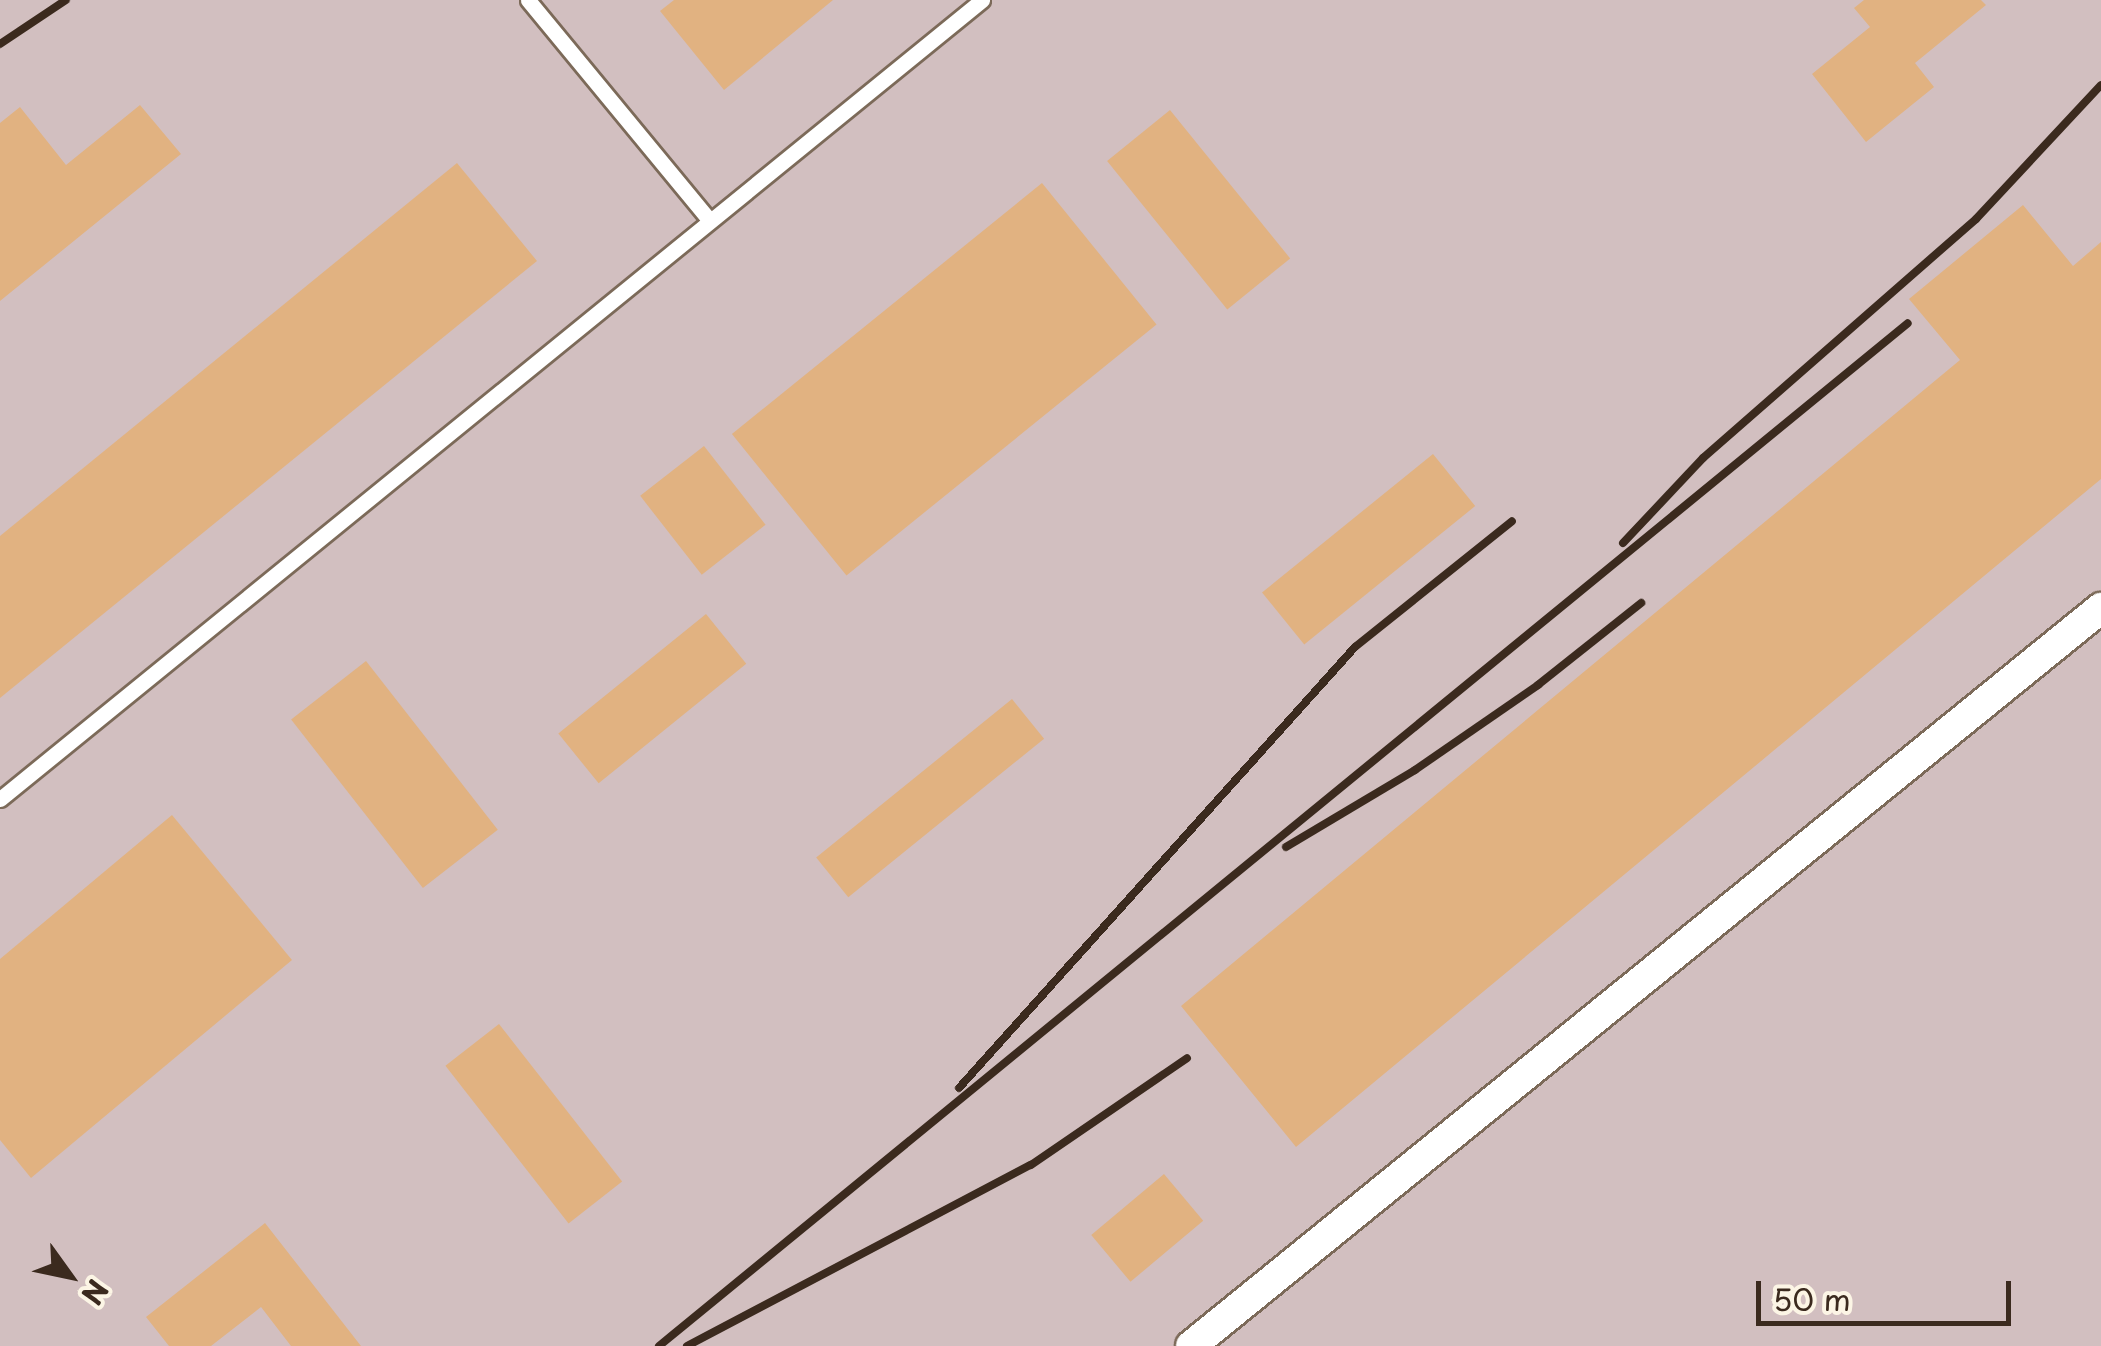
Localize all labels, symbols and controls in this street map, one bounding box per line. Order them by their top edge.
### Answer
north arrow [20,1226,120,1326]
scale bar [1761,1261,2016,1323]
text: N [72,1272,120,1314]
text: 50 m [1773,1276,1851,1321]

